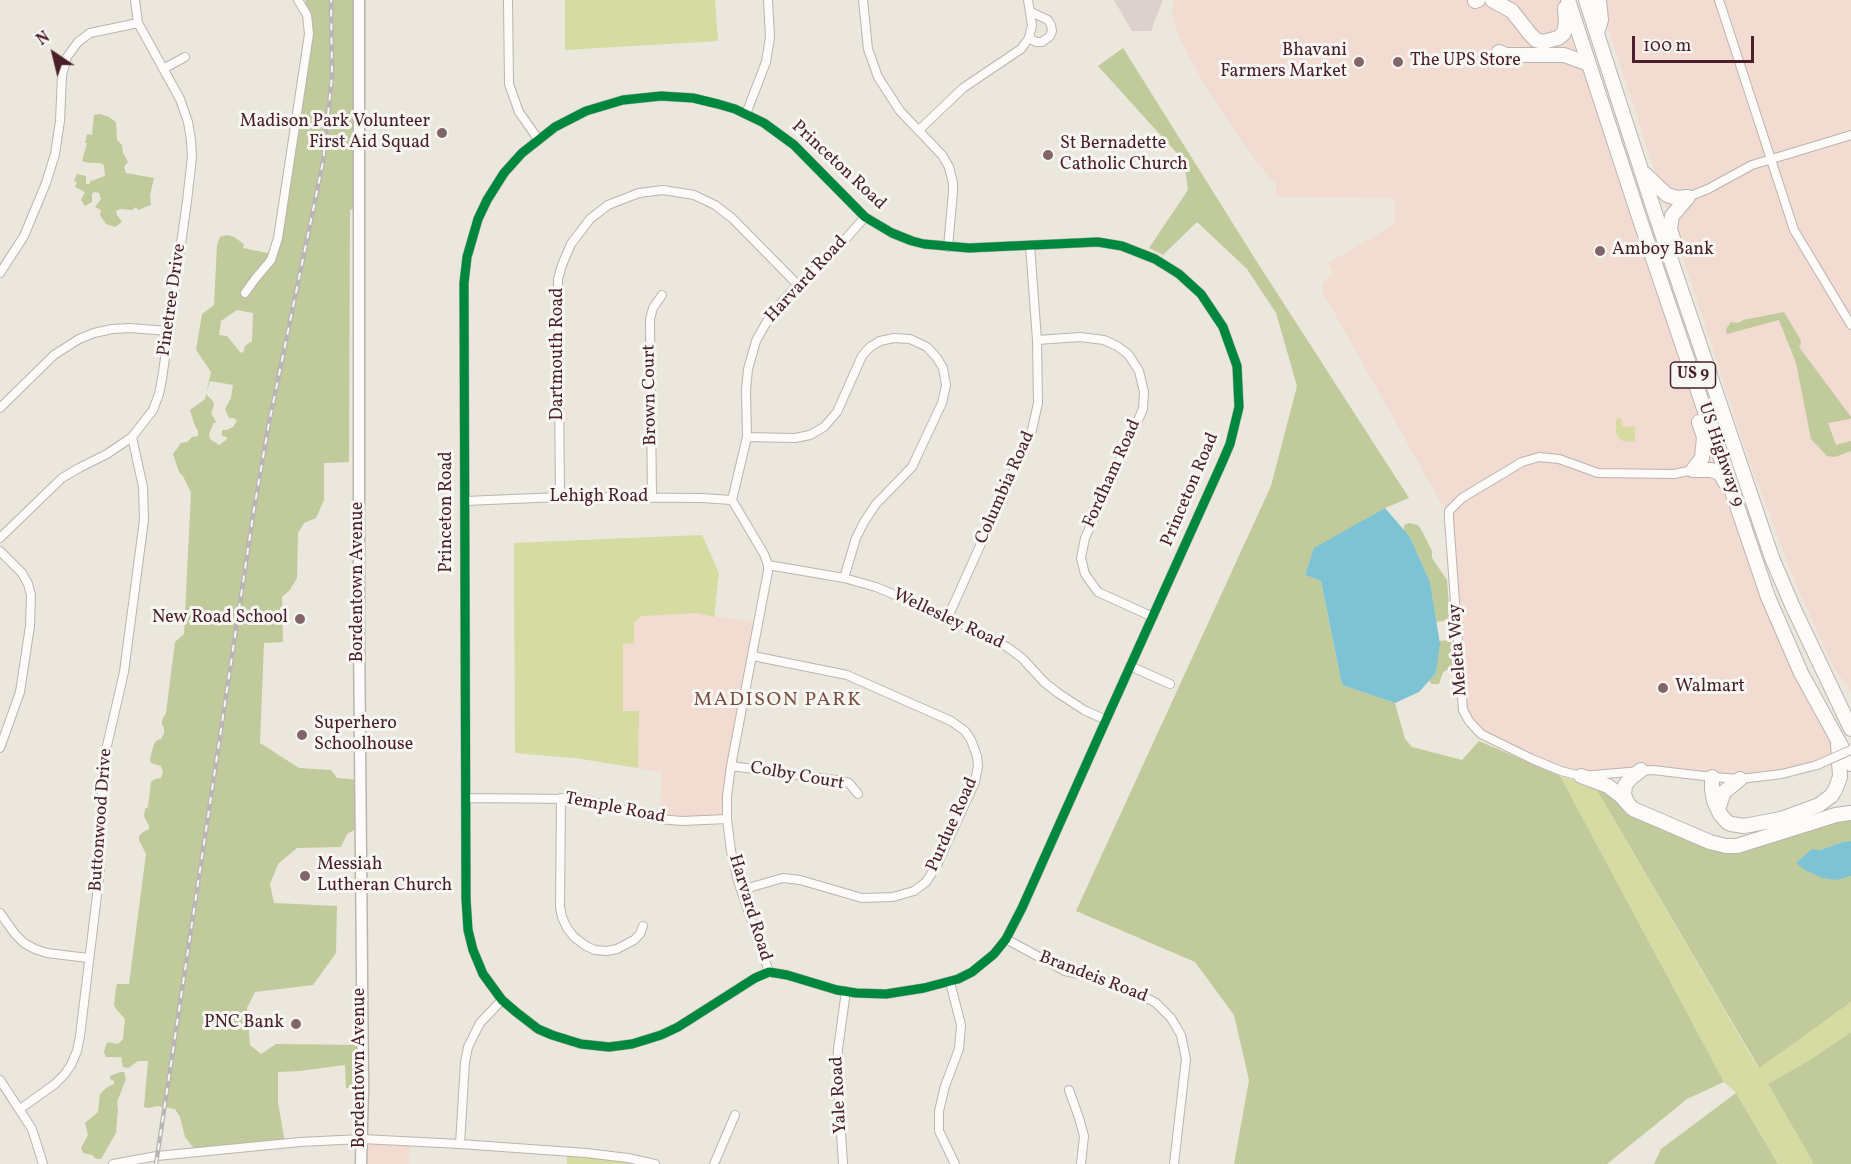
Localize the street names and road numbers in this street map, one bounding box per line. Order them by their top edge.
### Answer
street label: Princeton Road [786,117,890,215]
street label: Harvard Road [761,232,853,328]
street label: Pinetree Drive [154,242,192,358]
street label: Dartmouth Road [548,288,570,420]
street label: Brown Court [639,344,663,446]
road number: US 9 [1670,362,1716,388]
street label: US Highway 9 [1692,400,1748,510]
street label: Fordham Road [1079,416,1147,532]
street label: Columbia Road [972,428,1040,548]
street label: Princeton Road [1157,430,1225,550]
street label: Princeton Road [437,451,459,573]
street label: Lehigh Road [550,487,648,509]
street label: Bordentown Avenue [348,502,370,662]
street label: Wellesley Road [889,585,1007,655]
street label: Meleta Way [1445,603,1473,697]
street label: Buttonwood Drive [86,747,118,893]
street label: Colby Court [748,758,846,796]
street label: Purdue Road [923,774,983,876]
street label: Temple Road [563,789,667,829]
street label: Harvard Road [723,852,775,964]
street label: Brandeis Road [1036,947,1150,1009]
street label: Bordentown Avenue [350,988,372,1148]
street label: Yale Road [827,1056,853,1134]

